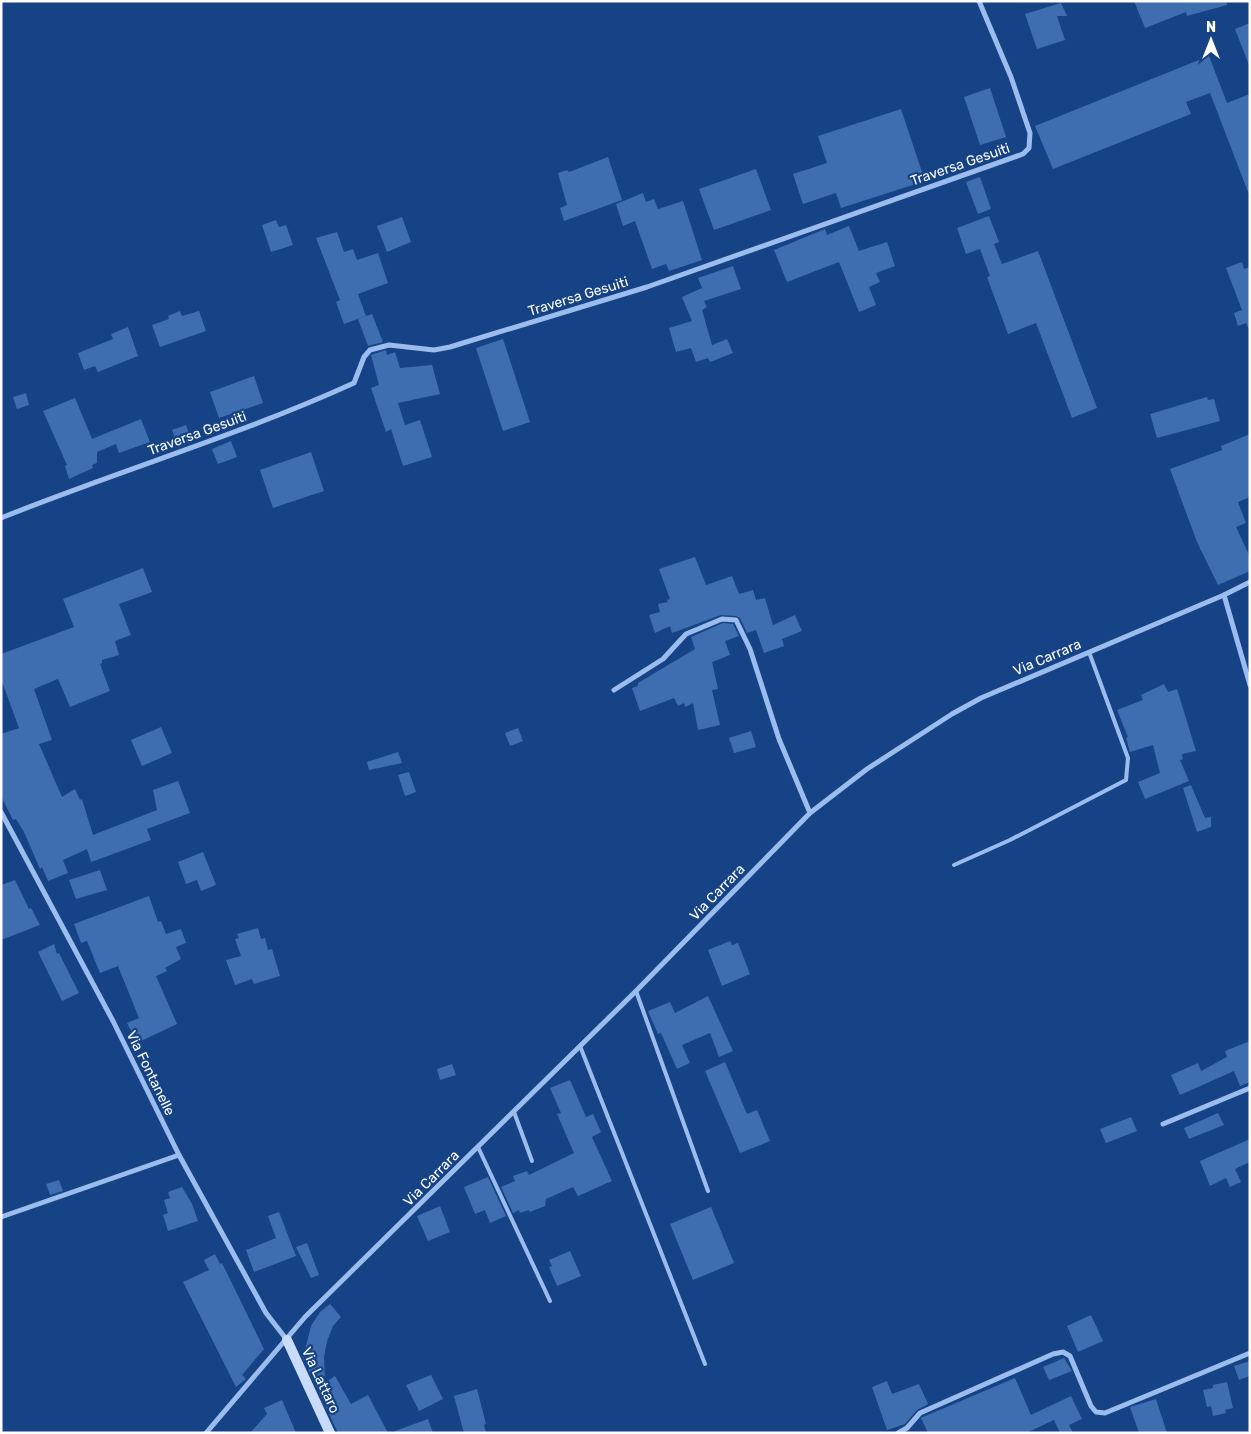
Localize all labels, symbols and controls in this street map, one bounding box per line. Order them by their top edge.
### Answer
north arrow [1186,15,1236,65]
text: N [1206,19,1216,36]
street label: Traversa Gesuiti [908,140,1012,189]
street label: Traversa Gesuiti [526,273,630,320]
street label: Traversa Gesuiti [145,408,249,459]
street label: Via Carrara [1011,636,1084,679]
street label: Via Carrara [686,861,748,924]
street label: Via Fontanelle [123,1028,178,1119]
street label: Via Carrara [400,1147,463,1210]
street label: Via Lattaro [298,1344,343,1416]

